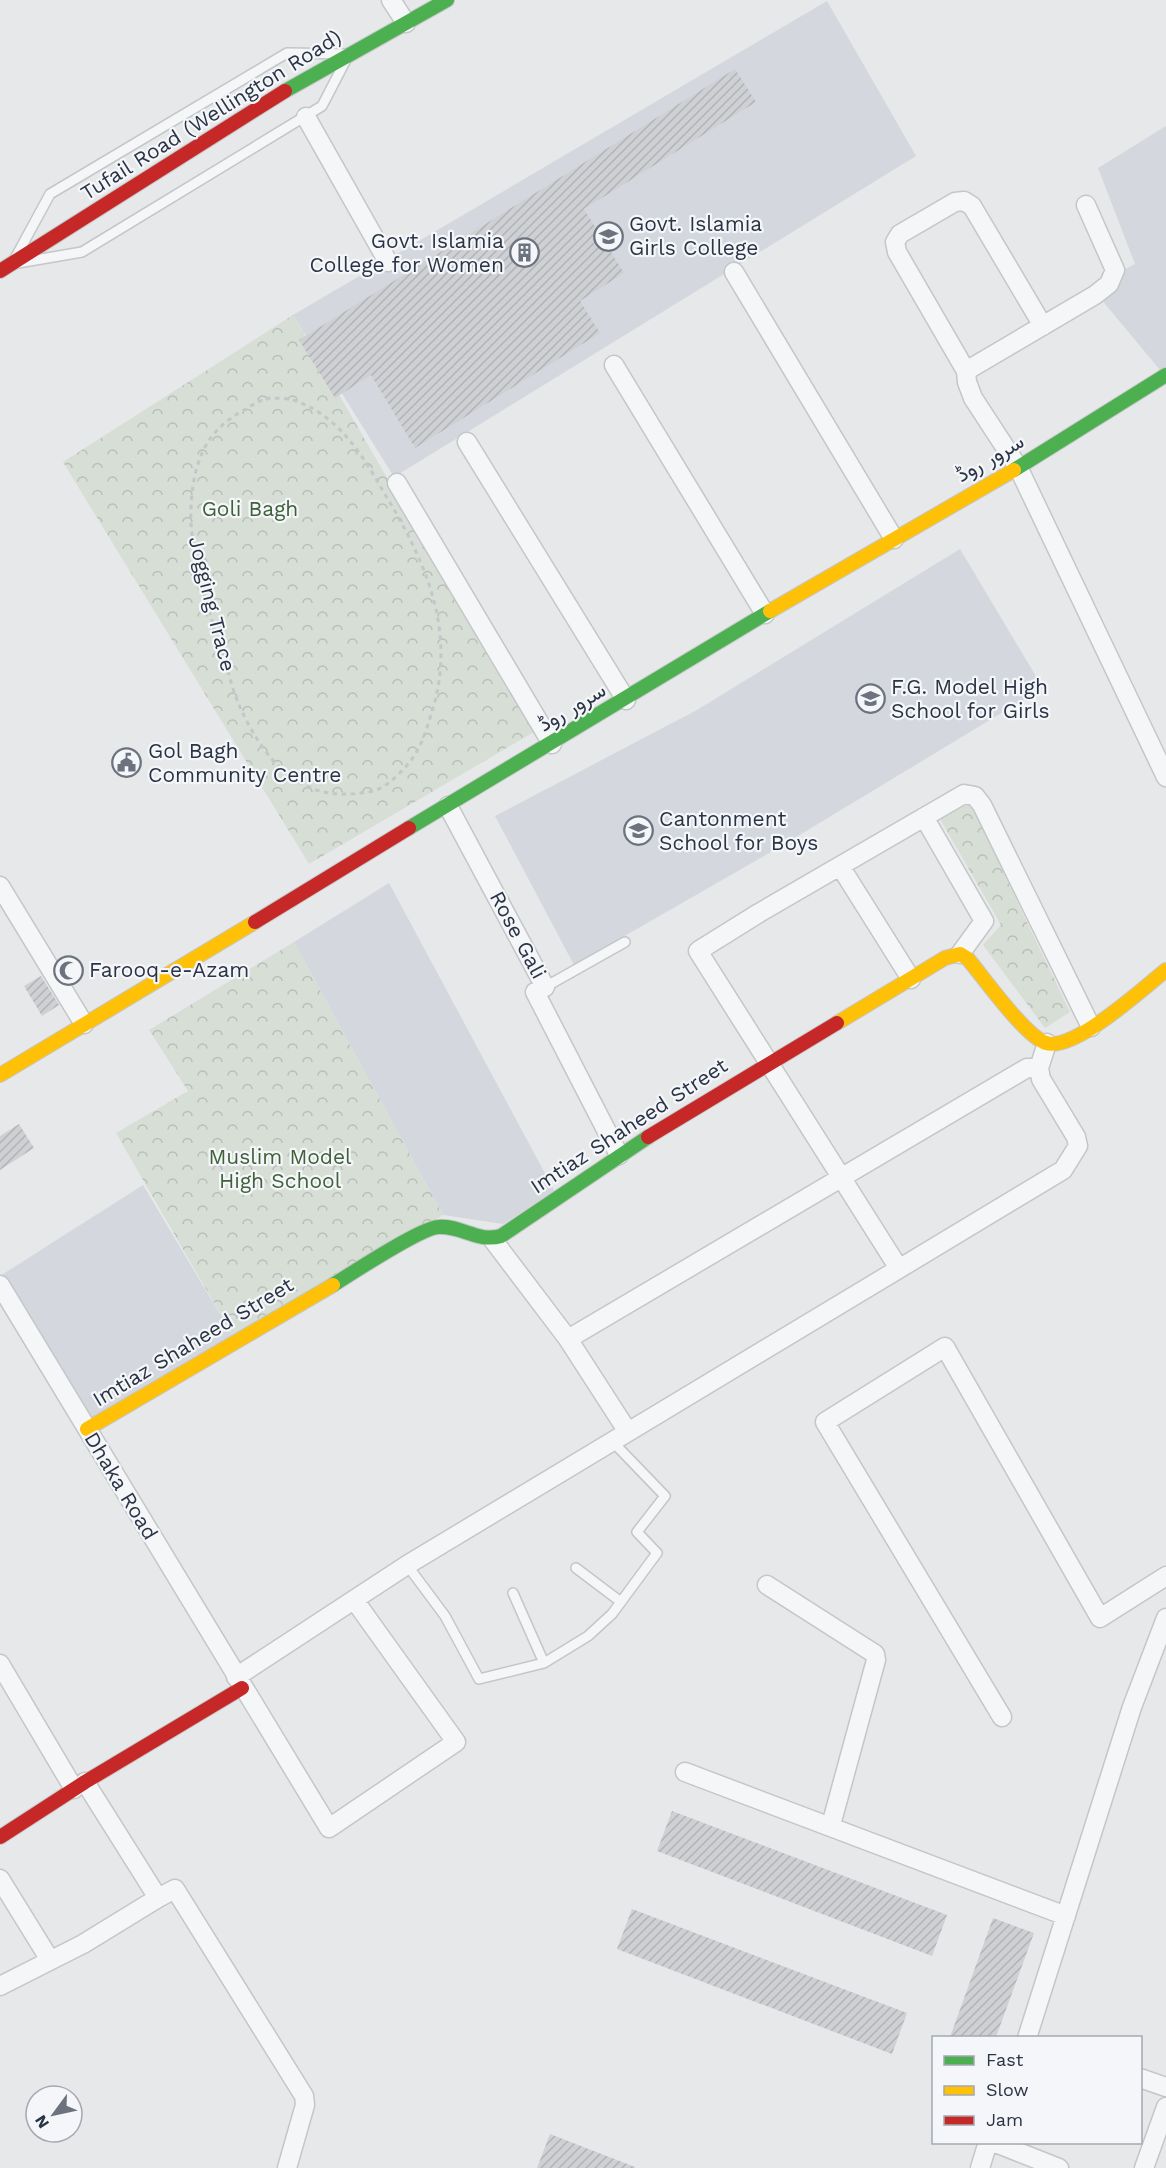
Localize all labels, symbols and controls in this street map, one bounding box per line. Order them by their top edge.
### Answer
street label: Tufail Road (Wellington Road) [76,24,346,205]
place label: Govt. Islamia Girls College [629,211,762,260]
school or university icon: Govt. Islamia Girls College [592,220,624,252]
place label: Govt. Islamia College for Women [309,228,504,277]
building icon: Govt. Islamia College for Women [509,237,541,269]
street label: سرور روڈ [951,428,1029,488]
park label: Goli Bagh [202,496,298,521]
street label: Jogging Trace [184,534,241,674]
place label: F.G. Model High School for Girls [891,674,1050,723]
street label: سرور روڈ [533,677,611,737]
school or university icon: F.G. Model High School for Girls [854,683,886,715]
place label: Gol Bagh Community Centre [148,738,341,787]
public building icon: Gol Bagh Community Centre [111,747,143,779]
place label: Cantonment School for Boys [659,806,818,855]
school or university icon: Cantonment School for Boys [622,815,654,847]
street label: Rose Gali [485,887,552,983]
mosque icon: Farooq-e-Azam [52,954,84,986]
place label: Farooq-e-Azam [89,957,249,982]
street label: Imtiaz Shaheed Street [526,1052,732,1199]
park label: Muslim Model High School [208,1144,352,1193]
street label: Imtiaz Shaheed Street [88,1272,298,1411]
street label: Dhaka Road [79,1427,163,1544]
legend [932,2036,1142,2144]
text: Fast [986,2049,1024,2070]
text: Slow [986,2079,1029,2100]
north arrow [24,2084,84,2144]
text: Jam [986,2109,1023,2130]
text: N [31,2112,53,2132]

